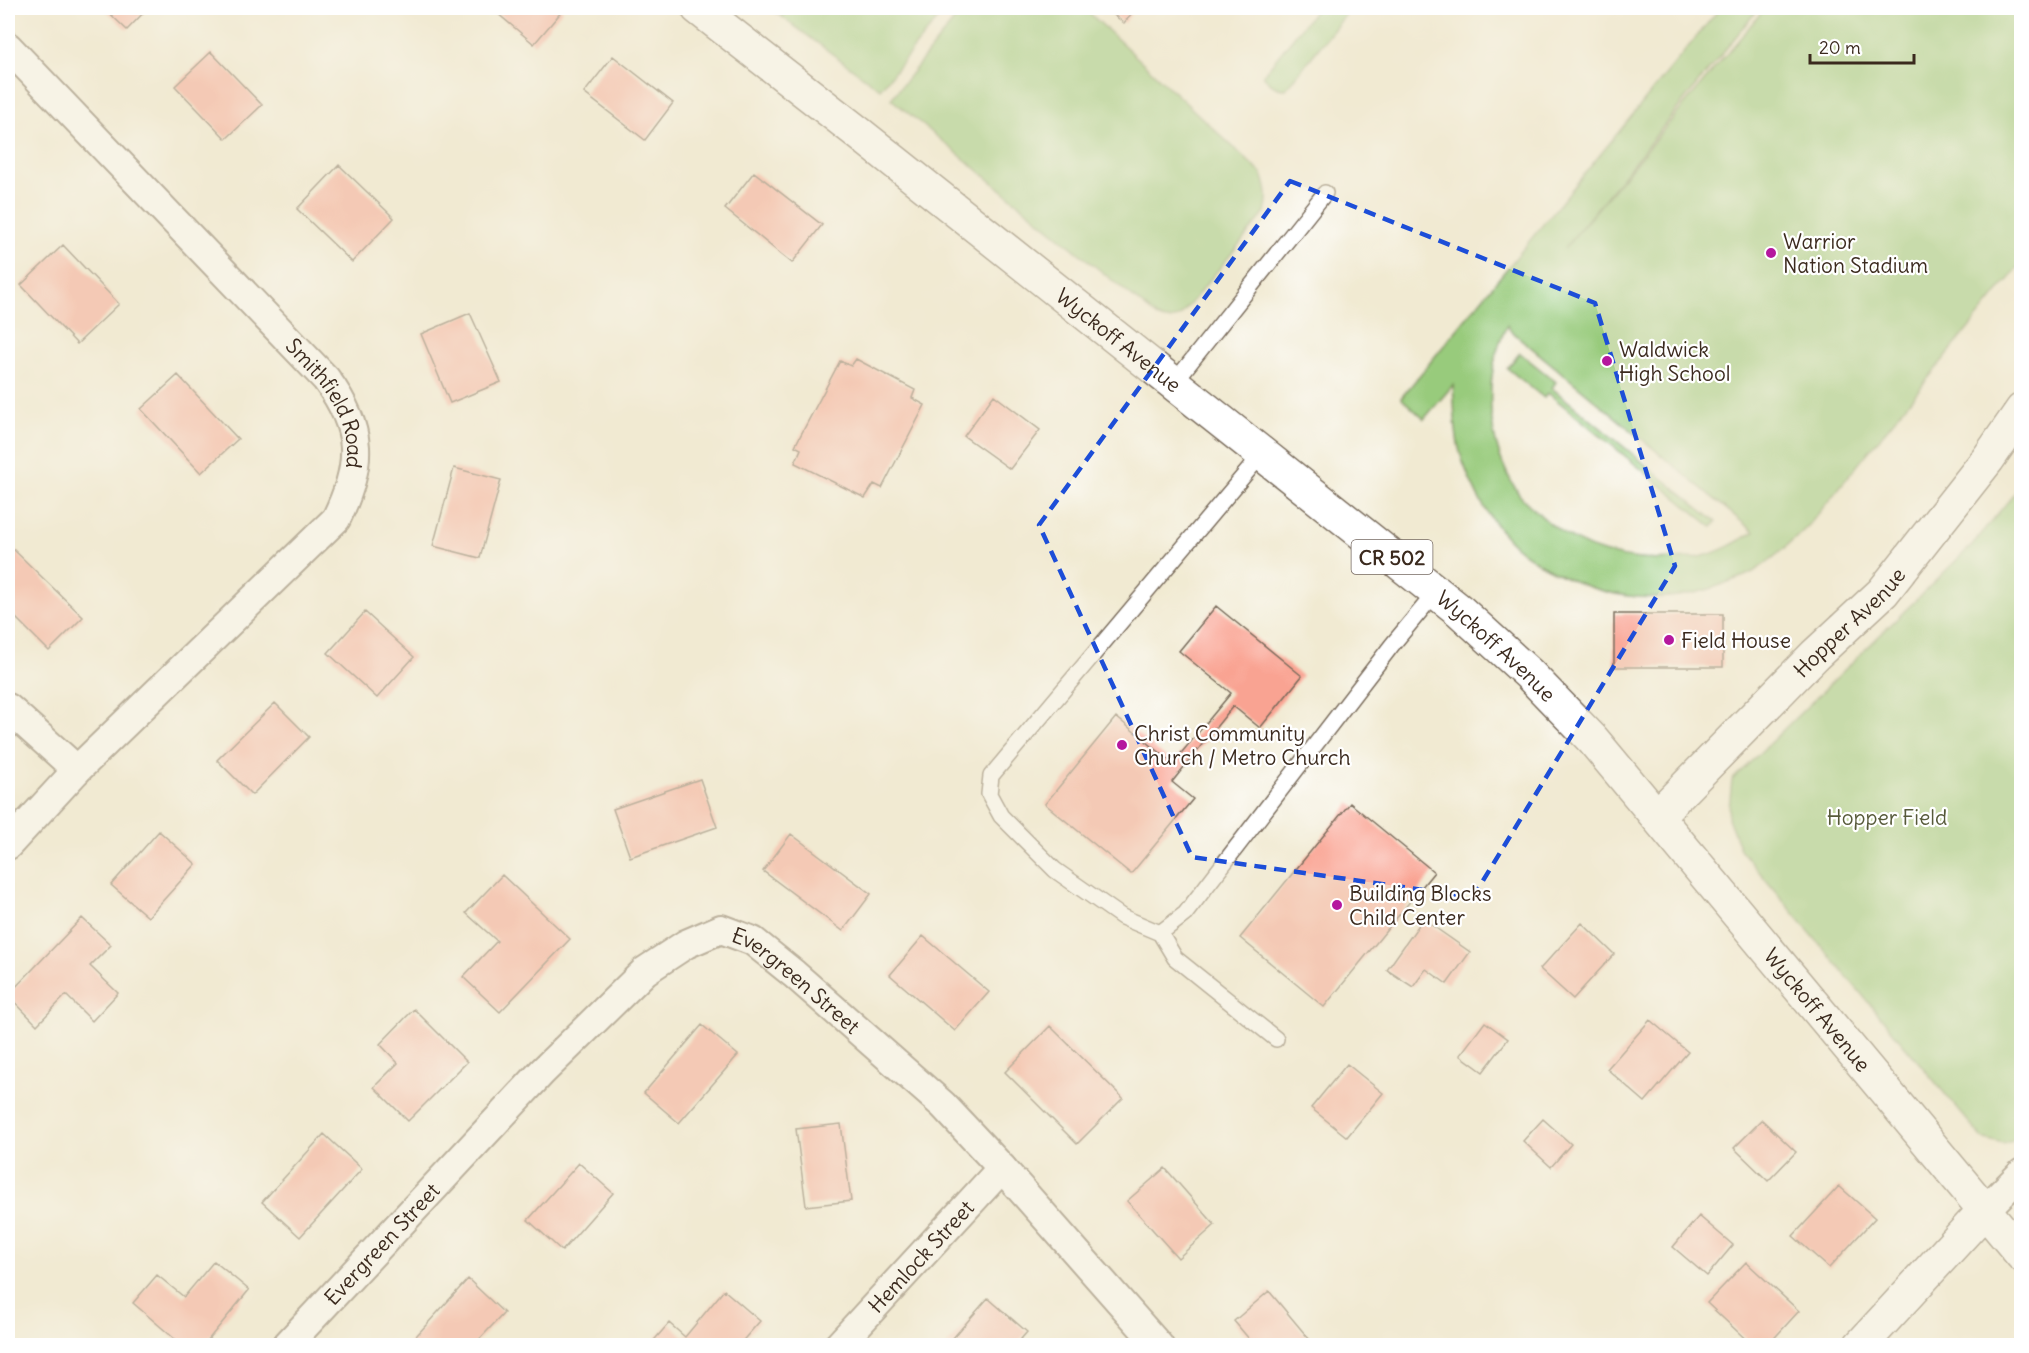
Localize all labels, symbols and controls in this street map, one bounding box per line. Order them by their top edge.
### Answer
scale bar [1810,27,1914,65]
text: 20 m [1819,36,1861,59]
place label: Warrior Nation Stadium [1783,228,1928,279]
marker: Warrior Nation Stadium [1764,246,1778,260]
street label: Wyckoff Avenue [1051,282,1187,398]
street label: Smithfield Road [280,332,369,470]
place label: Waldwick High School [1619,336,1730,387]
marker: Waldwick High School [1600,354,1614,368]
road number: CR 502 [1352,540,1432,574]
street label: Hopper Avenue [1787,562,1911,683]
street label: Wyckoff Avenue [1431,584,1562,707]
place label: Field House [1681,627,1791,654]
marker: Field House [1662,633,1676,647]
place label: Christ Community Church / Metro Church [1134,720,1351,771]
marker: Christ Community Church / Metro Church [1115,738,1129,752]
park label: Hopper Field [1827,804,1947,831]
place label: Building Blocks Child Center [1349,880,1492,931]
marker: Building Blocks Child Center [1330,898,1344,912]
street label: Evergreen Street [728,921,866,1039]
street label: Wyckoff Avenue [1758,942,1877,1077]
street label: Evergreen Street [318,1177,445,1310]
street label: Hemlock Street [862,1194,979,1318]

